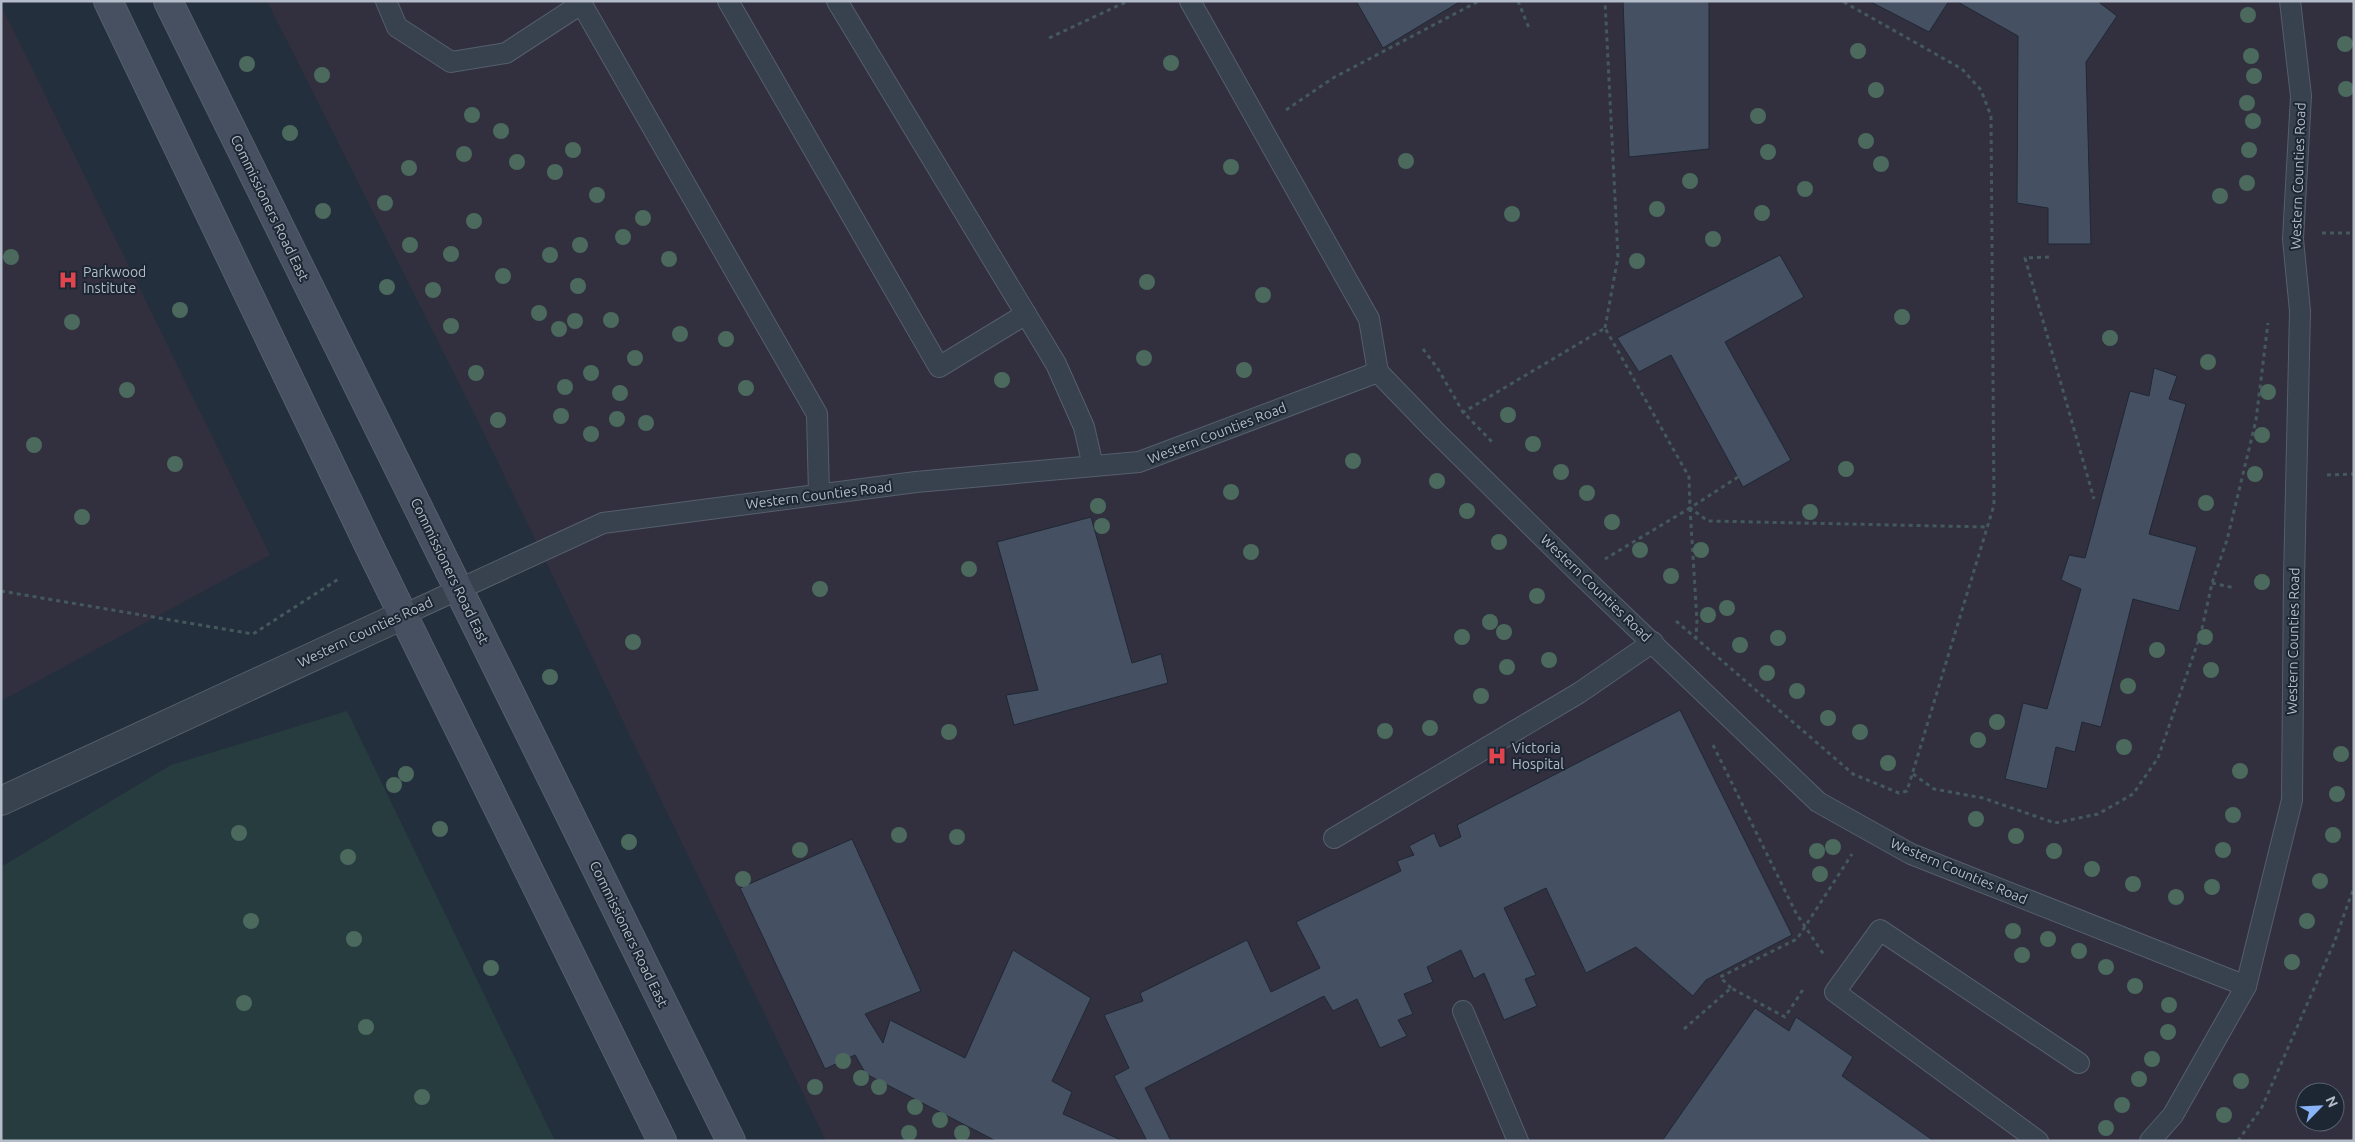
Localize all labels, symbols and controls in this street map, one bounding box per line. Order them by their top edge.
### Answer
street label: Western Counties Road [2287,102,2309,250]
street label: Commissioners Road East [228,132,313,284]
place label: Parkwood Institute [83,264,146,296]
hospital icon: Parkwood Institute [57,269,79,291]
street label: Western Counties Road [1145,399,1289,467]
street label: Western Counties Road [745,478,893,512]
street label: Commissioners Road East [408,495,493,647]
street label: Western Counties Road [1538,531,1654,645]
street label: Western Counties Road [2284,567,2302,715]
street label: Western Counties Road [295,594,435,670]
place label: Victoria Hospital [1512,740,1564,772]
hospital icon: Victoria Hospital [1486,745,1508,767]
street label: Western Counties Road [1888,835,2030,907]
street label: Commissioners Road East [587,858,672,1010]
north arrow [2295,1082,2345,1132]
text: N [2322,1094,2341,1110]

